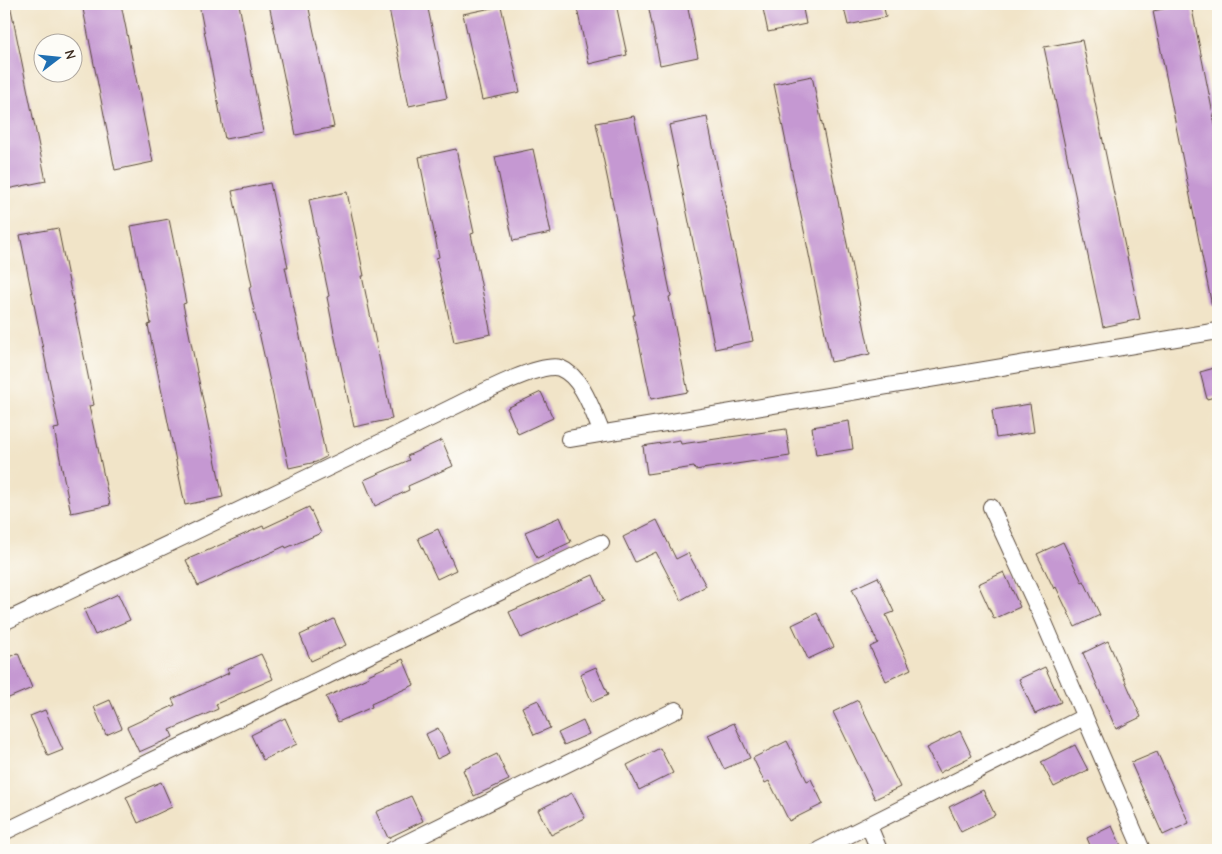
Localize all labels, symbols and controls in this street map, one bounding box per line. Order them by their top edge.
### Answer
north arrow [32,32,82,82]
text: N [61,48,79,61]

